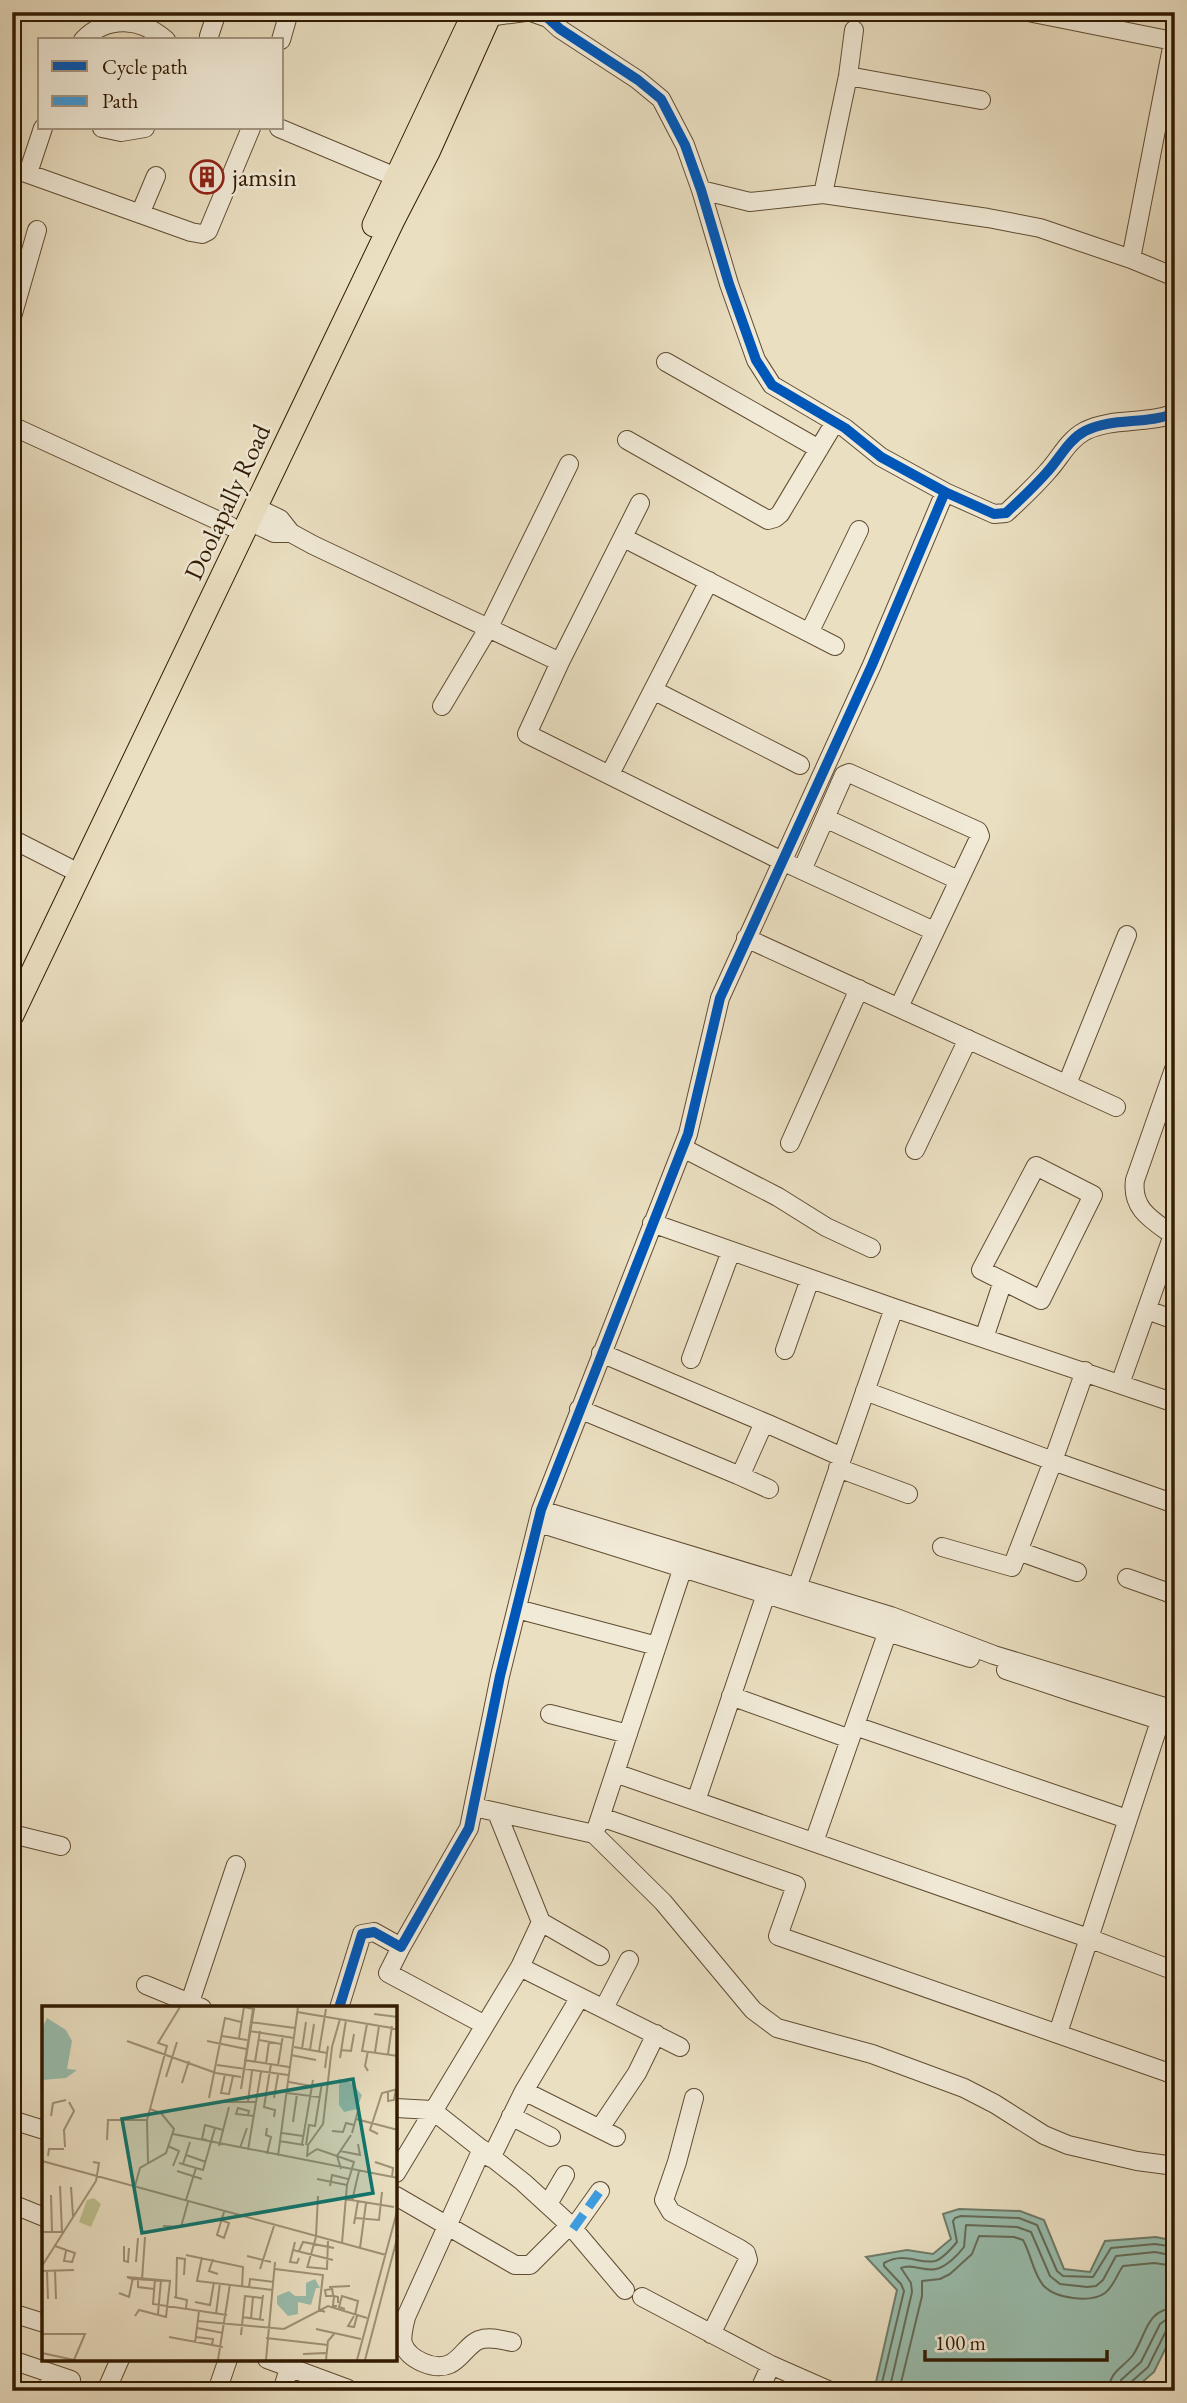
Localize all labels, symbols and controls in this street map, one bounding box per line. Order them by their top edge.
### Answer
legend [38,38,284,130]
text: Cycle path [102,53,188,80]
text: Path [102,87,139,114]
building icon: jamsin [188,158,226,196]
place label: jamsin [231,160,297,194]
street label: Doolapally Road [176,418,278,585]
inset map [42,2006,397,2361]
scale bar [925,2319,1106,2363]
text: 100 m [935,2329,986,2356]

